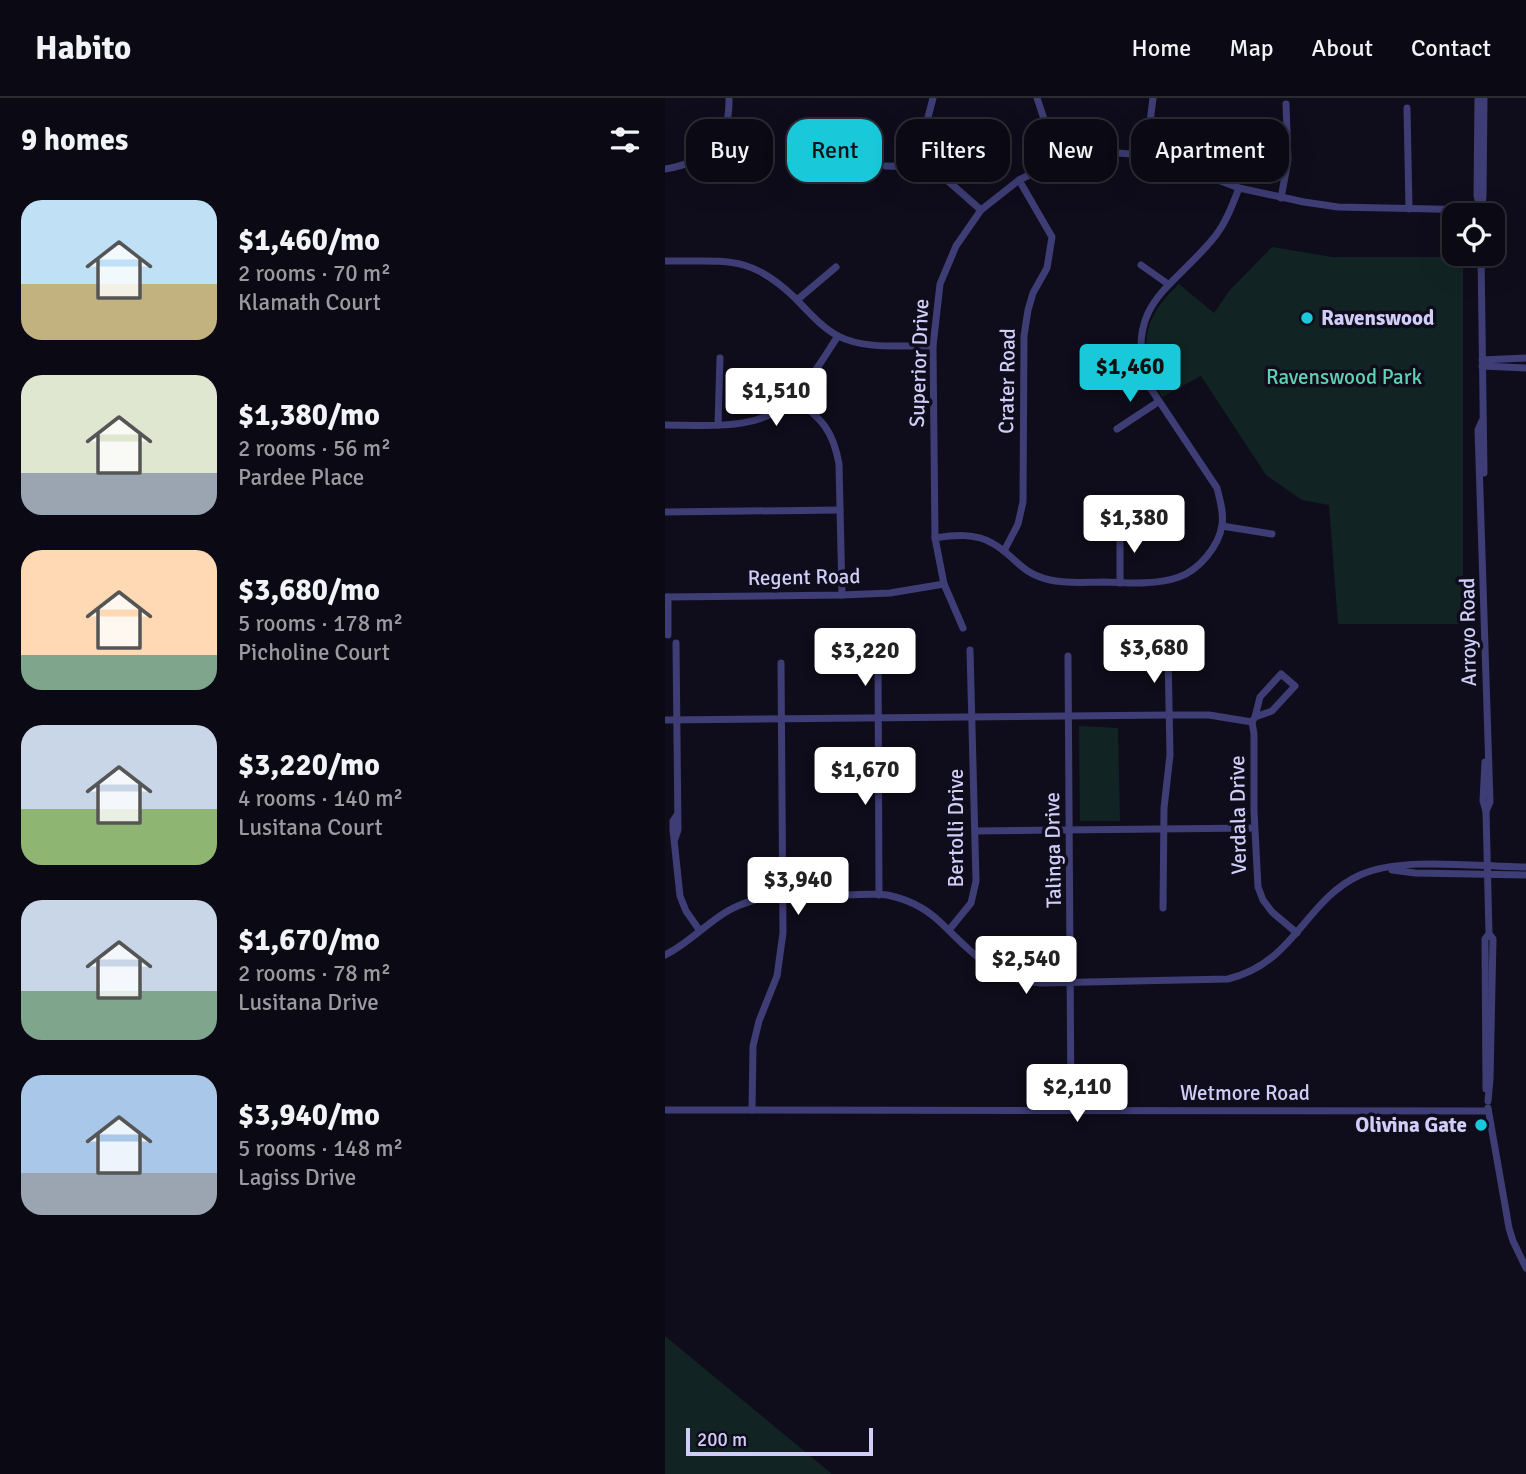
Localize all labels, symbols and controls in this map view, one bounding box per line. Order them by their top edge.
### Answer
text: Habito [35,28,131,69]
text: Home [1131,33,1191,63]
text: Map [1229,33,1274,63]
text: About [1312,33,1373,63]
text: Contact [1411,33,1491,63]
chip: Buy [686,119,773,182]
chip: Rent [787,119,882,182]
chip: Filters [896,119,1010,182]
chip: New [1024,119,1117,182]
chip: Apartment [1131,119,1289,182]
icon: filters [606,121,644,159]
text: 9 homes [21,122,128,159]
map controls [1442,203,1505,266]
button: locate [1442,203,1505,266]
text: $1,460/mo [238,222,380,259]
icon: home [77,228,161,312]
text: 2 rooms · 70 m² [238,259,391,288]
text: Klamath Court [238,288,381,317]
street label: Superior Drive [904,298,934,428]
place label: Ravenswood [1321,305,1434,331]
marker: Ravenswood [1299,310,1315,326]
street label: Crater Road [993,328,1021,434]
pin: $1,460 [1073,344,1187,404]
text: $1,460 [1096,352,1164,381]
park label: Ravenswood Park [1266,364,1422,390]
pin: $1,510 [719,368,833,428]
text: $1,510 [742,376,810,405]
text: $1,380/mo [238,397,380,434]
icon: home [77,403,161,487]
text: 2 rooms · 56 m² [238,434,391,463]
text: Pardee Place [238,463,364,492]
pin: $1,380 [1077,496,1191,555]
text: $1,380 [1100,503,1168,532]
street label: Regent Road [747,563,861,591]
text: $3,680/mo [238,572,380,609]
icon: home [77,578,161,662]
street label: Arroyo Road [1454,578,1482,686]
text: 5 rooms · 178 m² [238,609,403,638]
pin: $3,680 [1097,626,1211,685]
pin: $3,220 [808,628,922,688]
text: $3,680 [1120,633,1188,662]
text: $3,220 [831,636,899,665]
text: Picholine Court [238,638,390,667]
text: $3,220/mo [238,747,380,784]
pin: $1,670 [808,748,922,807]
icon: home [77,753,161,837]
text: $1,670 [831,755,899,784]
street label: Verdala Drive [1224,755,1252,875]
street label: Bertolli Drive [943,769,969,887]
text: 4 rooms · 140 m² [238,784,403,813]
street label: Talinga Drive [1039,792,1067,908]
text: Lusitana Court [238,813,382,842]
pin: $3,940 [741,858,855,917]
text: $3,940 [764,865,832,894]
text: $1,670/mo [238,922,380,959]
icon: home [77,928,161,1012]
pin: $2,540 [969,936,1083,996]
text: $2,540 [992,944,1060,973]
text: 2 rooms · 78 m² [238,959,391,988]
text: Lusitana Drive [238,988,379,1017]
pin: $2,110 [1020,1065,1134,1124]
text: $2,110 [1043,1072,1111,1101]
street label: Wetmore Road [1180,1080,1310,1106]
text: $3,940/mo [238,1097,380,1134]
icon: home [77,1103,161,1187]
place label: Olivina Gate [1355,1112,1467,1138]
marker: Olivina Gate [1473,1117,1489,1133]
text: 5 rooms · 148 m² [238,1134,403,1163]
text: Lagiss Drive [238,1163,356,1192]
scale bar [686,1425,873,1457]
text: 200 m [697,1428,747,1452]

